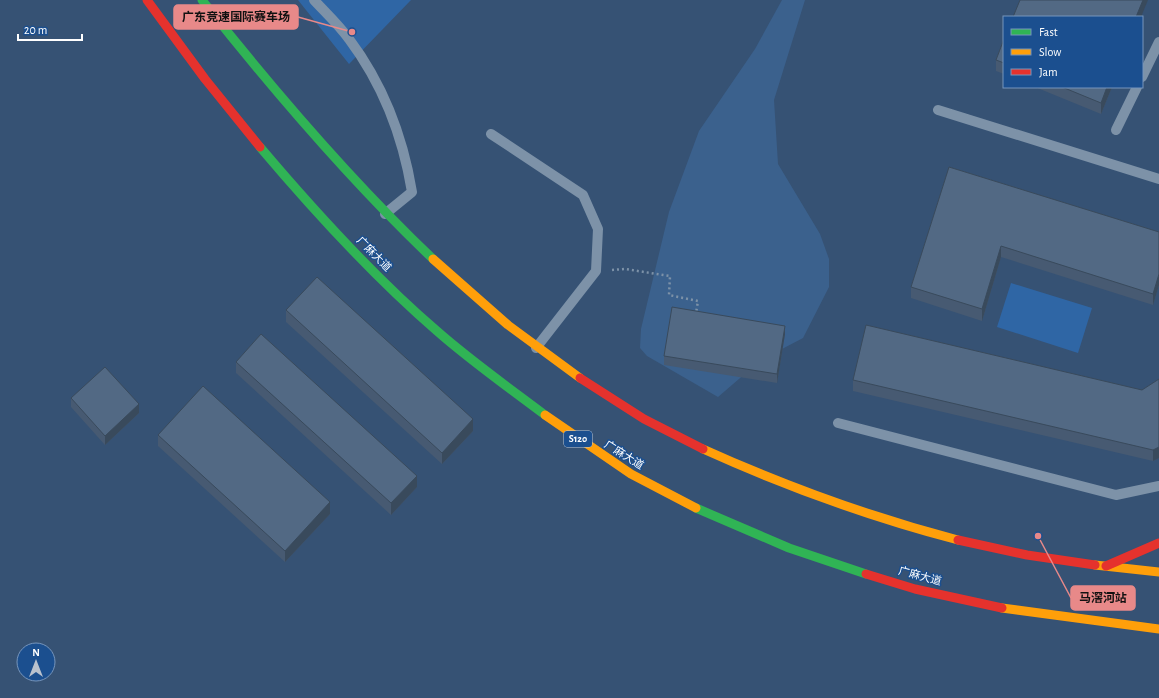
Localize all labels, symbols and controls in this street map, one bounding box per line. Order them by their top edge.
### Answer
callout: 广东竞速国际赛车场 [174,5,298,29]
text: 广东竞速国际赛车场 [182,10,290,23]
scale bar [18,16,82,42]
legend [1003,16,1143,88]
text: 20 m [24,24,47,36]
text: Fast [1039,26,1058,38]
text: Slow [1039,46,1061,58]
text: Jam [1039,66,1058,78]
street label: 广麻大道 [355,234,394,273]
road number: S120 [564,431,592,447]
street label: 广麻大道 [602,438,646,471]
street label: 广麻大道 [897,564,943,587]
callout: 马滘河站 [1071,586,1135,610]
text: 马滘河站 [1079,591,1127,604]
north arrow [16,642,56,682]
text: N [32,647,40,658]

